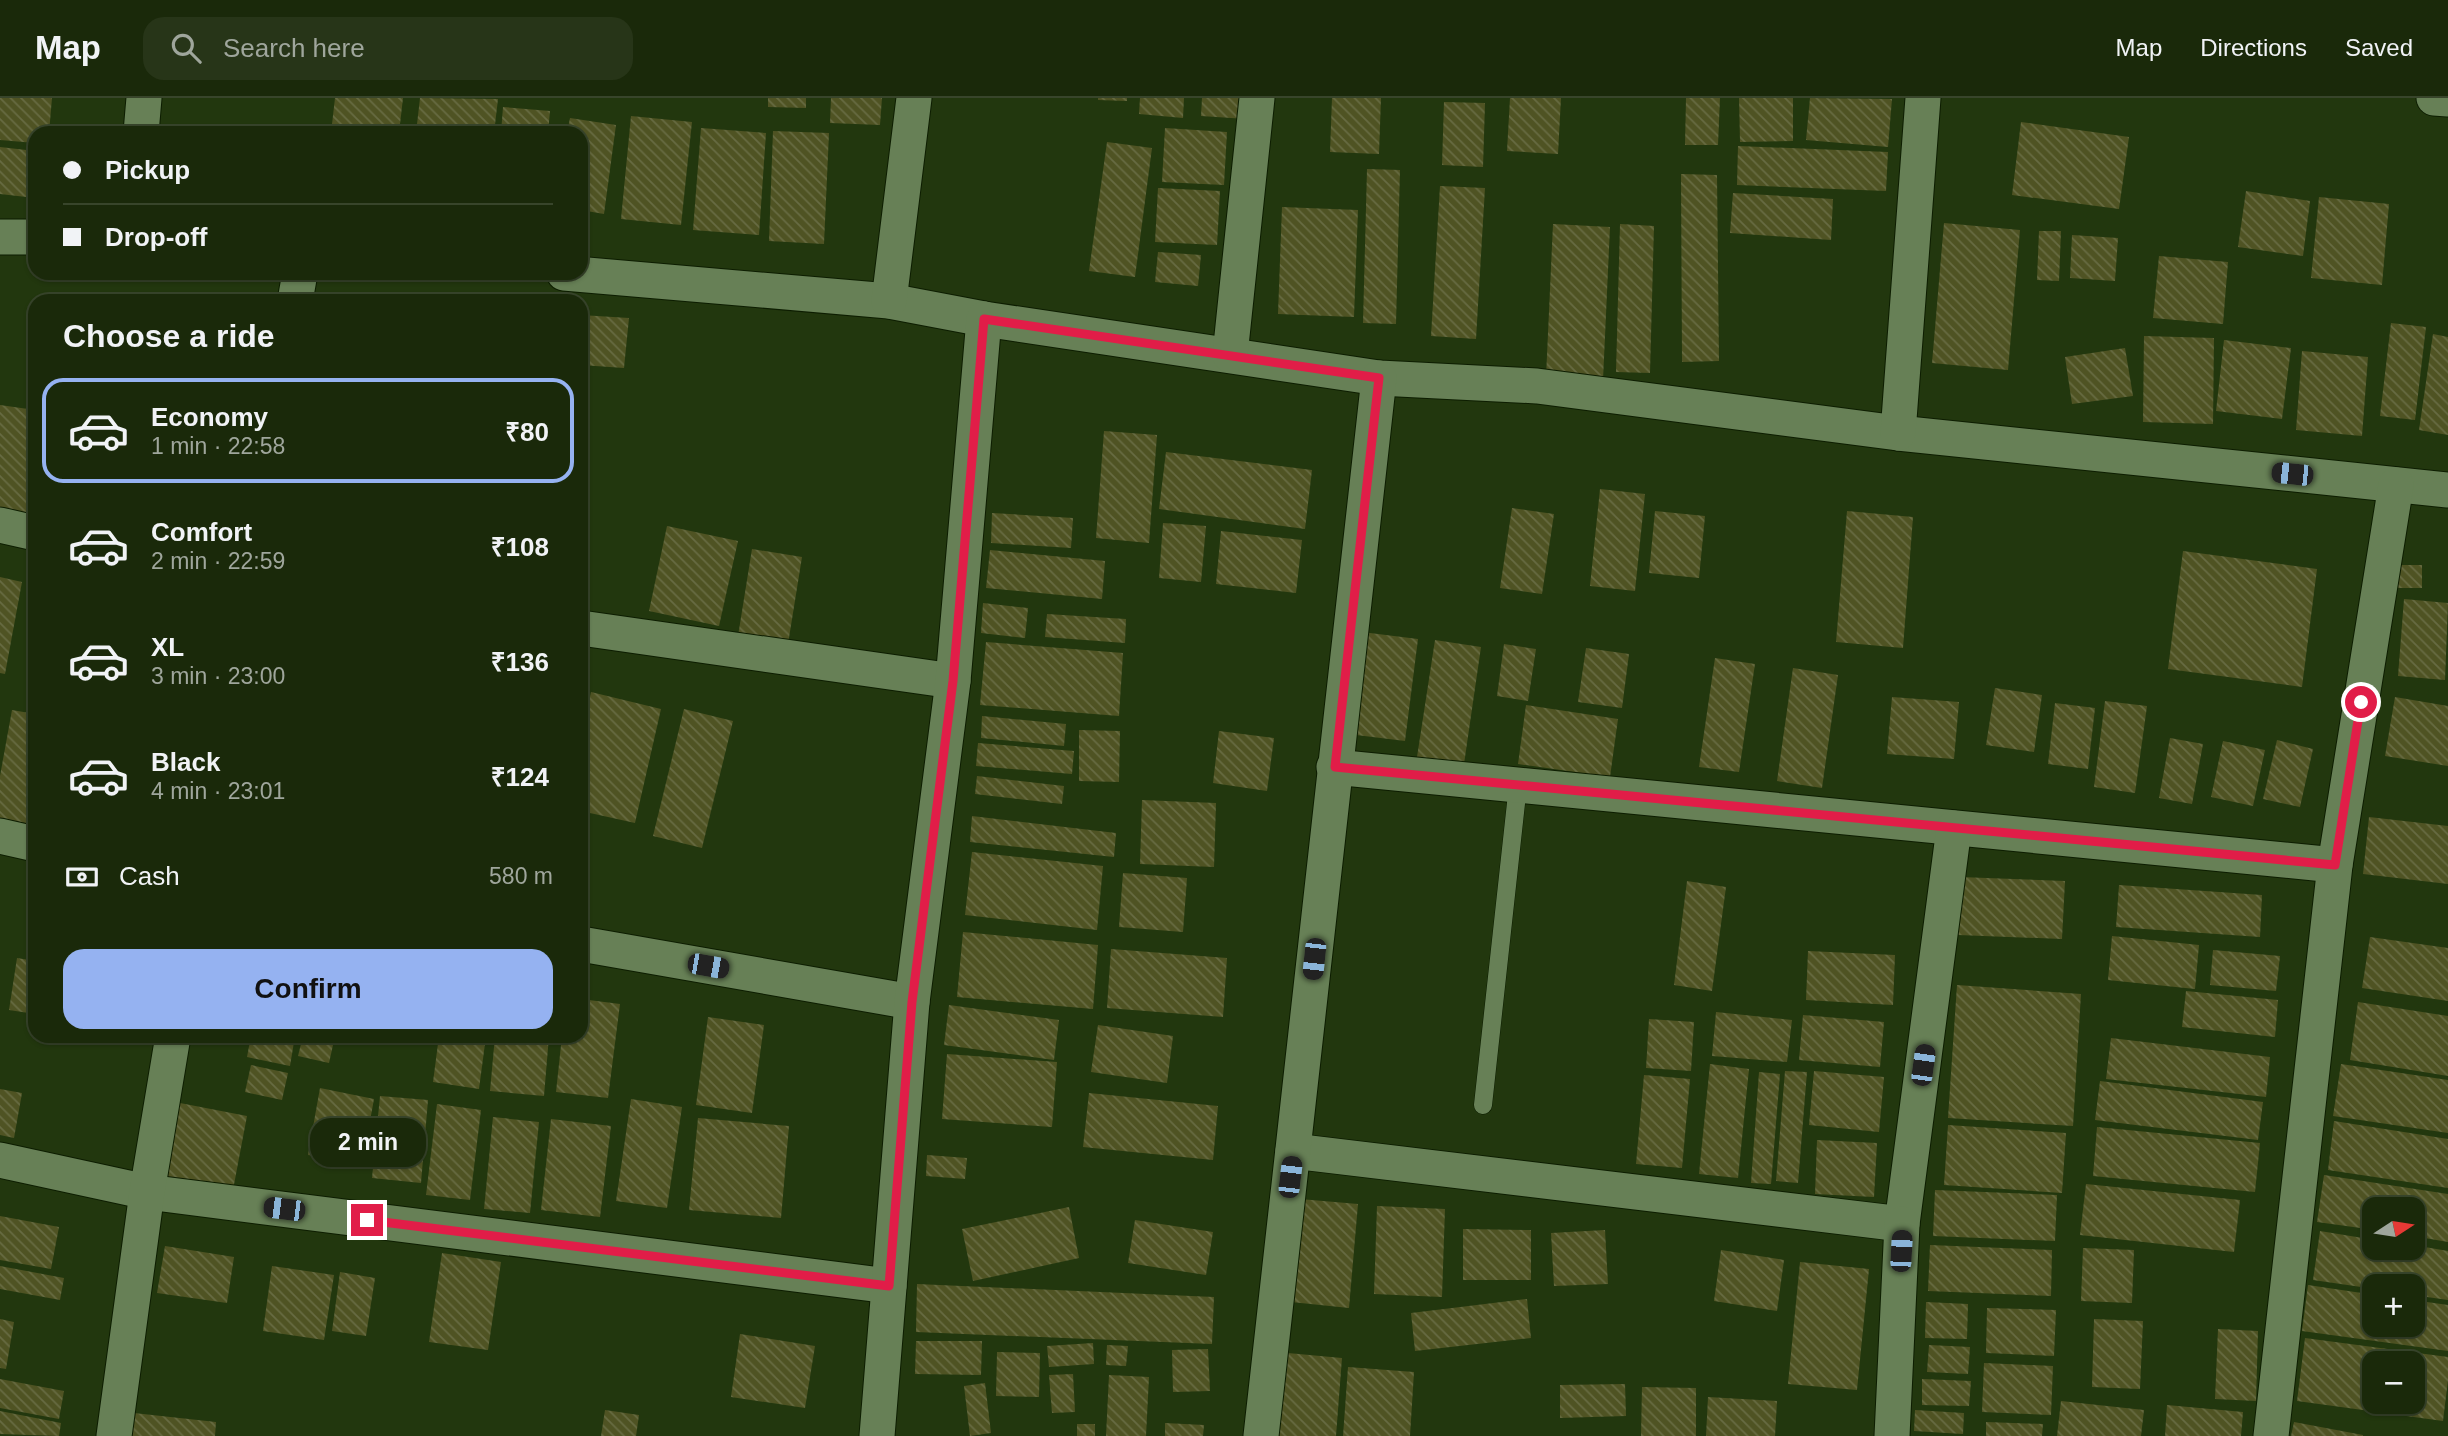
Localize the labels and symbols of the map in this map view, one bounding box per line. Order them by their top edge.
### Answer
car [2271,461,2314,487]
route start [2345,686,2377,718]
car [1302,937,1327,981]
car [686,952,731,980]
car [1910,1043,1937,1087]
callout: 2 min [309,1118,425,1168]
car [1278,1155,1303,1199]
car [262,1196,307,1222]
north arrow [2362,1197,2426,1260]
route end [351,1204,383,1236]
car [1890,1229,1913,1273]

